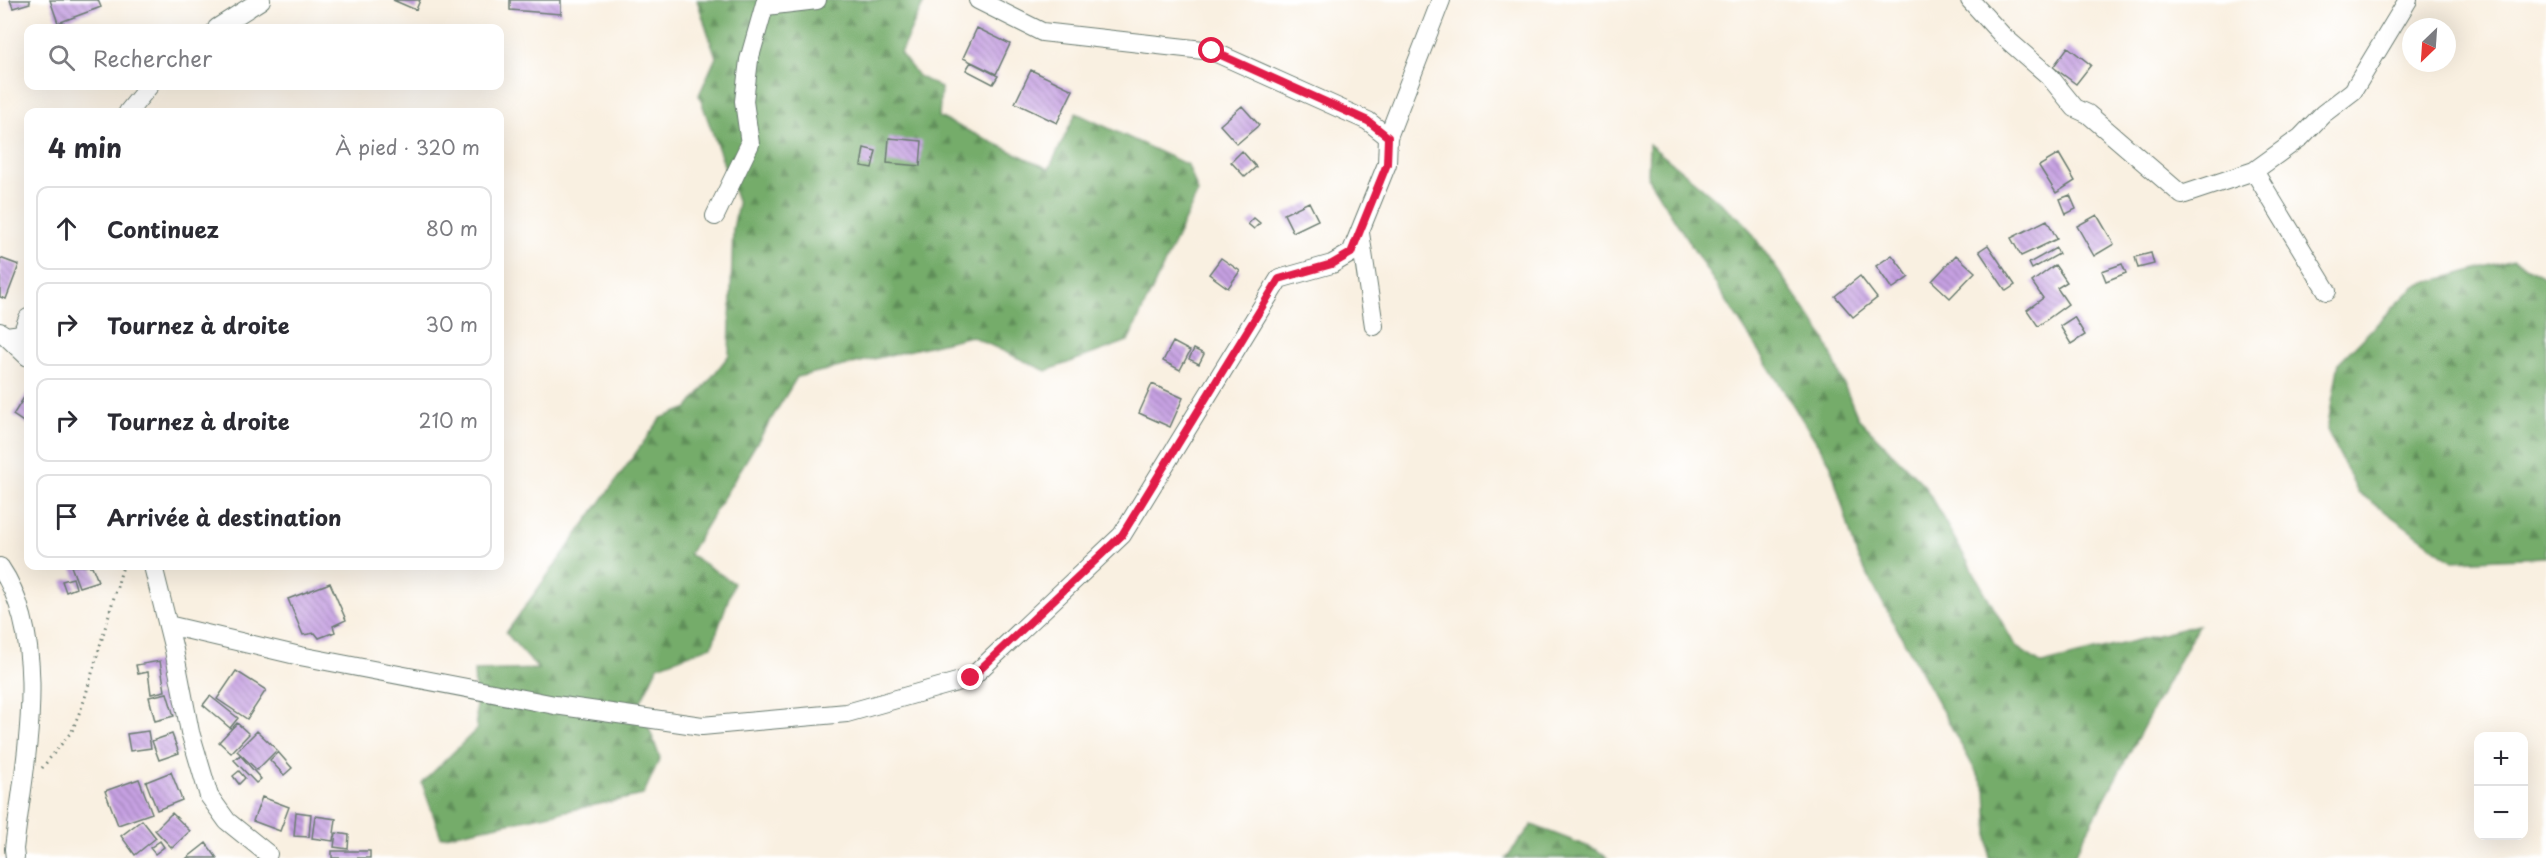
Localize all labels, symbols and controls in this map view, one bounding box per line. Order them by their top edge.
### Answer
north arrow [2402,18,2456,72]
search box [24,24,504,90]
route start [1198,37,1224,63]
icon: search [45,41,78,74]
text: Rechercher [93,41,212,74]
text: 4 min [48,128,122,167]
text: À pied · 320 m [335,132,480,162]
icon: ahead [50,212,83,245]
text: Continuez [107,212,219,245]
text: 80 m [426,213,478,243]
icon: right [50,308,83,341]
text: Tournez à droite [107,308,290,341]
text: 30 m [425,309,478,339]
icon: right [50,404,83,437]
text: Tournez à droite [107,404,290,437]
text: 210 m [419,405,478,435]
icon: arrive [50,500,83,533]
text: Arrivée à destination [107,500,341,533]
route end [957,664,983,690]
map controls [2474,732,2528,840]
button: + [2474,732,2528,786]
button: − [2474,786,2528,840]

